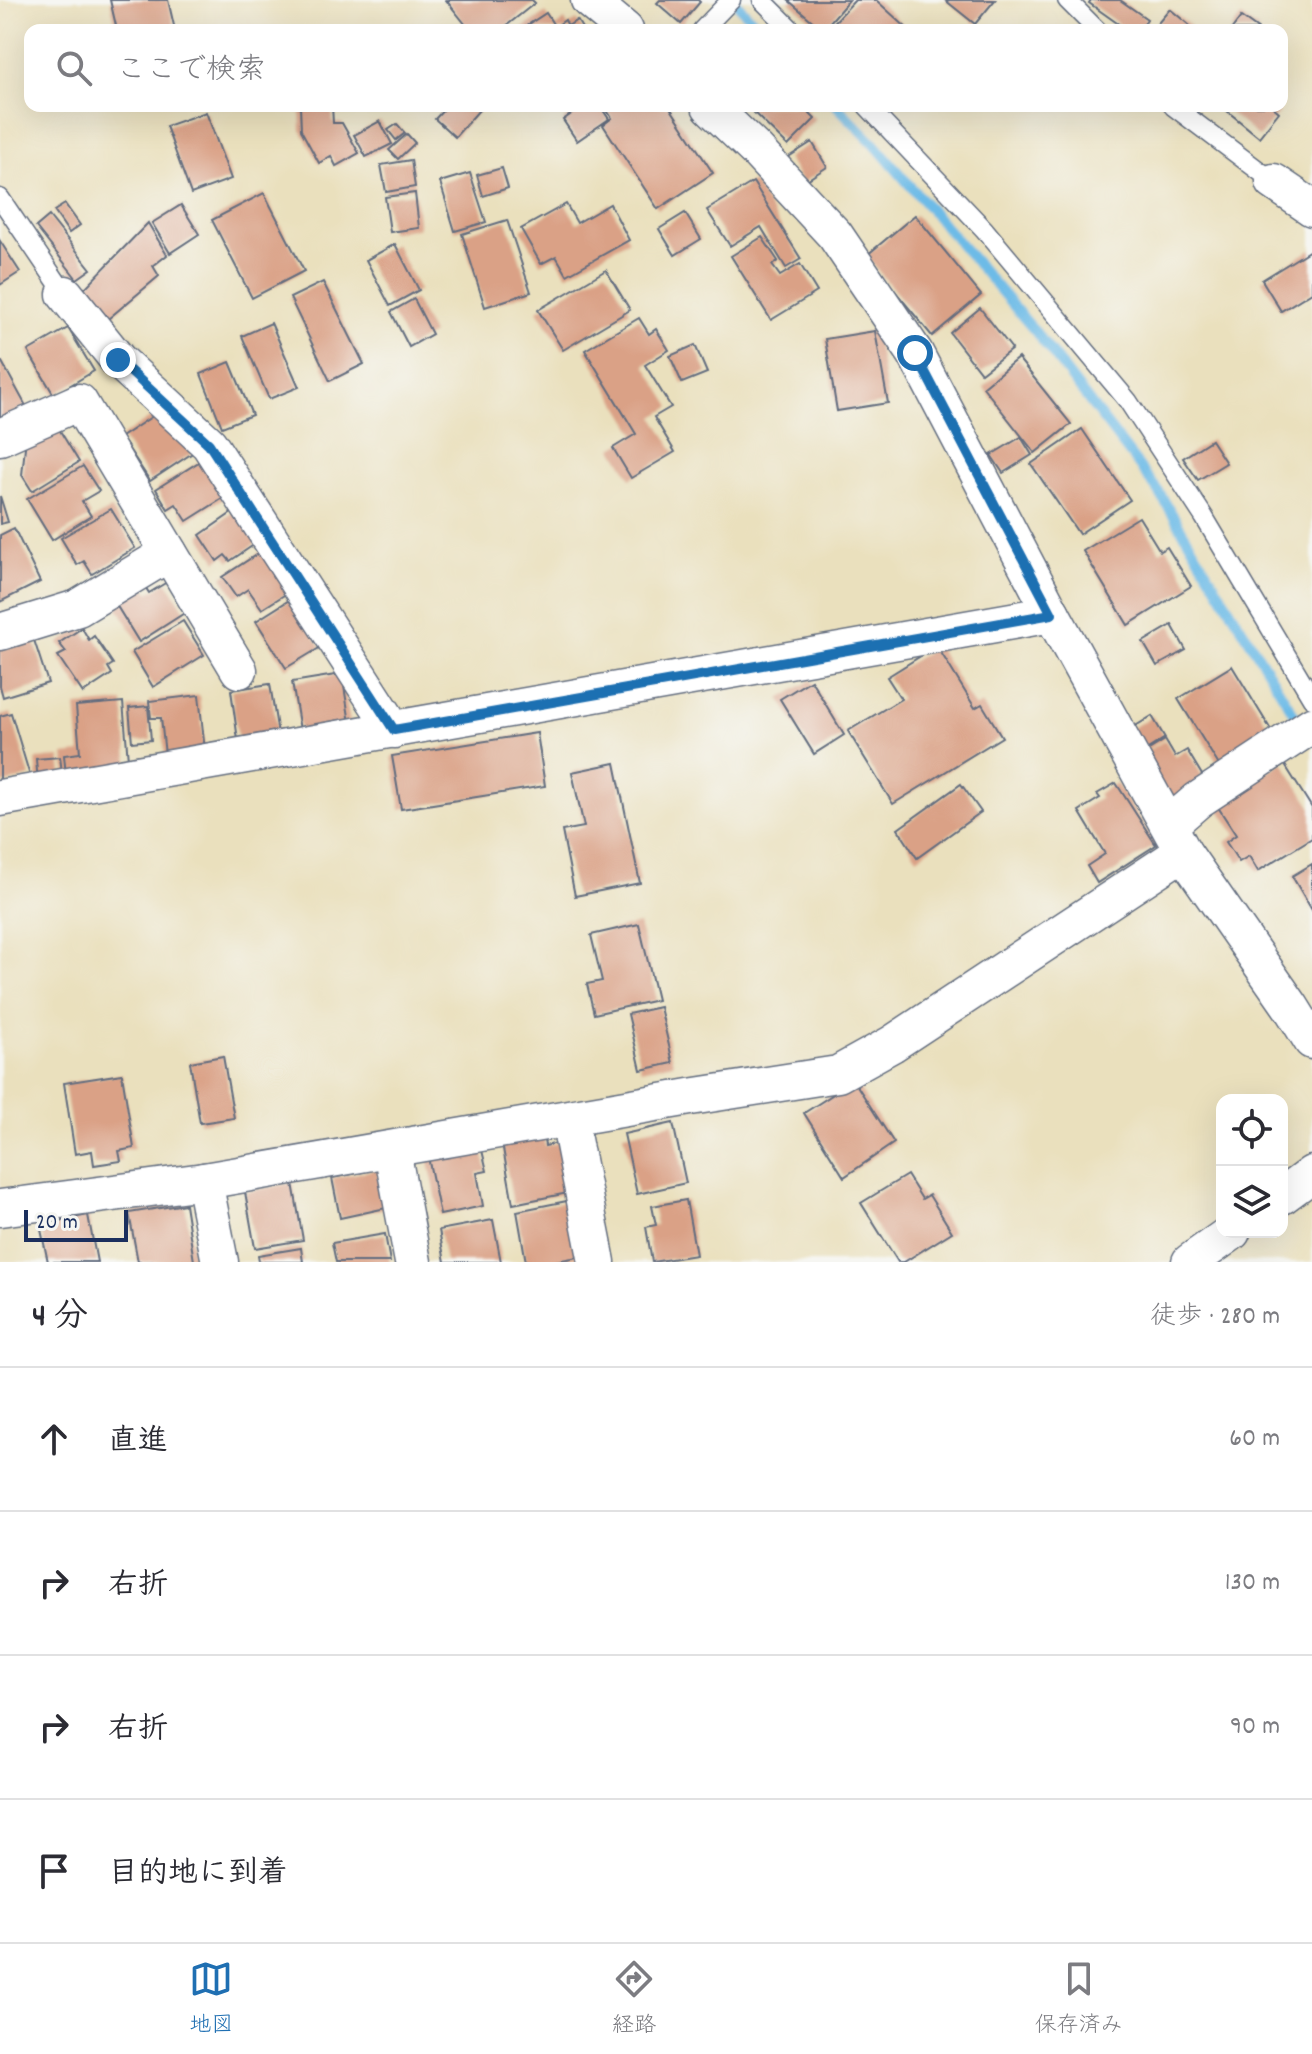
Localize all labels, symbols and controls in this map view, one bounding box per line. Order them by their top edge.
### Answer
search box [24,24,1288,112]
icon: search [52,46,96,90]
text: ここで検索 [116,51,266,94]
route start [897,335,933,371]
route end [100,342,136,378]
map controls [1216,1094,1288,1238]
button: locate [1216,1094,1288,1166]
button: layers [1216,1166,1288,1238]
scale bar [24,1206,128,1242]
text: 20 m [36,1208,78,1239]
text: 4 分 [32,1294,88,1343]
text: 徒歩 · 280 m [1150,1299,1280,1336]
icon: ahead [32,1417,76,1461]
text: 60 m [1229,1421,1280,1458]
text: 直進 [108,1422,168,1465]
icon: right [32,1561,76,1605]
text: 130 m [1225,1565,1280,1602]
text: 右折 [108,1566,168,1609]
icon: right [32,1705,76,1749]
text: 90 m [1230,1709,1280,1746]
text: 右折 [108,1710,168,1753]
icon: arrive [32,1849,76,1893]
text: 目的地に到着 [108,1854,288,1897]
tab: 地図 [189,1957,233,2042]
tab: 経路 [612,1957,656,2042]
tab: 保存済み [1035,1957,1123,2042]

